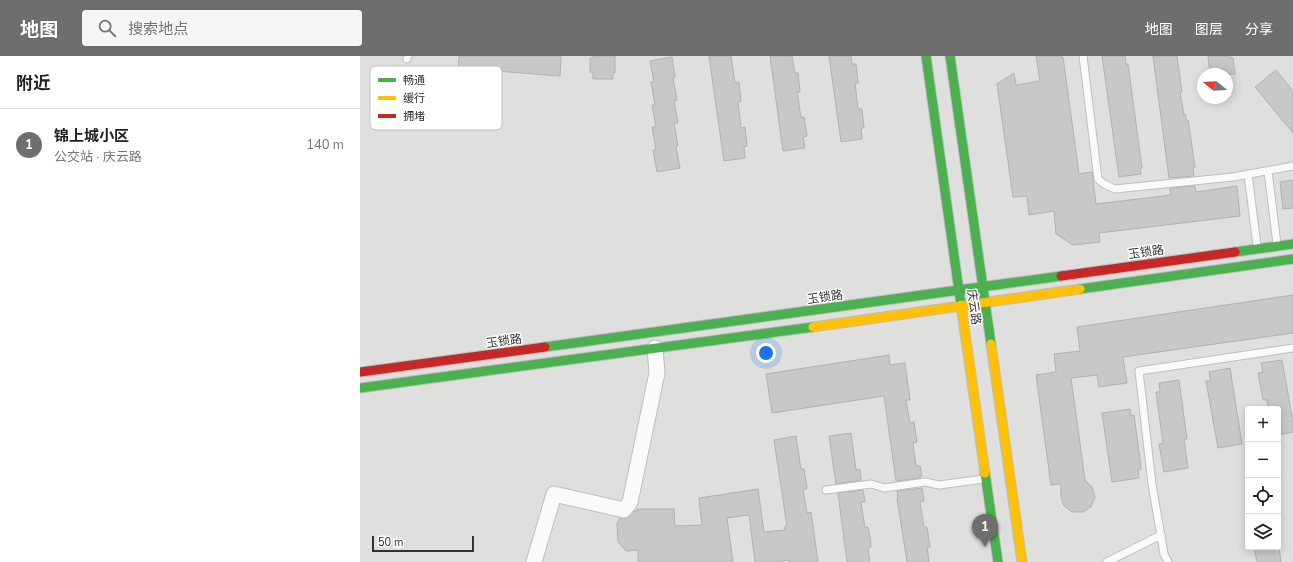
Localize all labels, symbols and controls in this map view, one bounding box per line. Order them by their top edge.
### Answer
search box [82,10,362,46]
text: 地图 [20,17,58,43]
icon: search [96,17,118,39]
text: 搜索地点 [128,19,188,39]
text: 地图 [1145,20,1173,39]
text: 图层 [1195,20,1223,39]
text: 分享 [1245,20,1273,39]
legend [370,66,502,130]
north arrow [1197,68,1233,104]
text: 附近 [16,72,50,95]
text: 畅通 [403,73,425,88]
text: 缓行 [403,91,425,106]
text: 拥堵 [403,109,425,124]
text: 锦上城小区 [54,126,129,146]
text: 1 [25,136,33,154]
text: 140 m [306,136,344,154]
text: 公交站 · 庆云路 [54,148,142,166]
street label: 玉锁路 [1127,242,1165,262]
street label: 玉锁路 [806,287,844,307]
street label: 庆云路 [964,288,984,326]
street label: 玉锁路 [485,331,523,351]
your location [756,343,776,363]
map controls [1245,406,1281,550]
button: + [1245,406,1281,442]
button: − [1245,442,1281,478]
button: locate [1245,478,1281,514]
pin: 1 [972,514,998,547]
button: layers [1245,514,1281,550]
scale bar [372,534,474,553]
text: 50 m [378,535,403,550]

